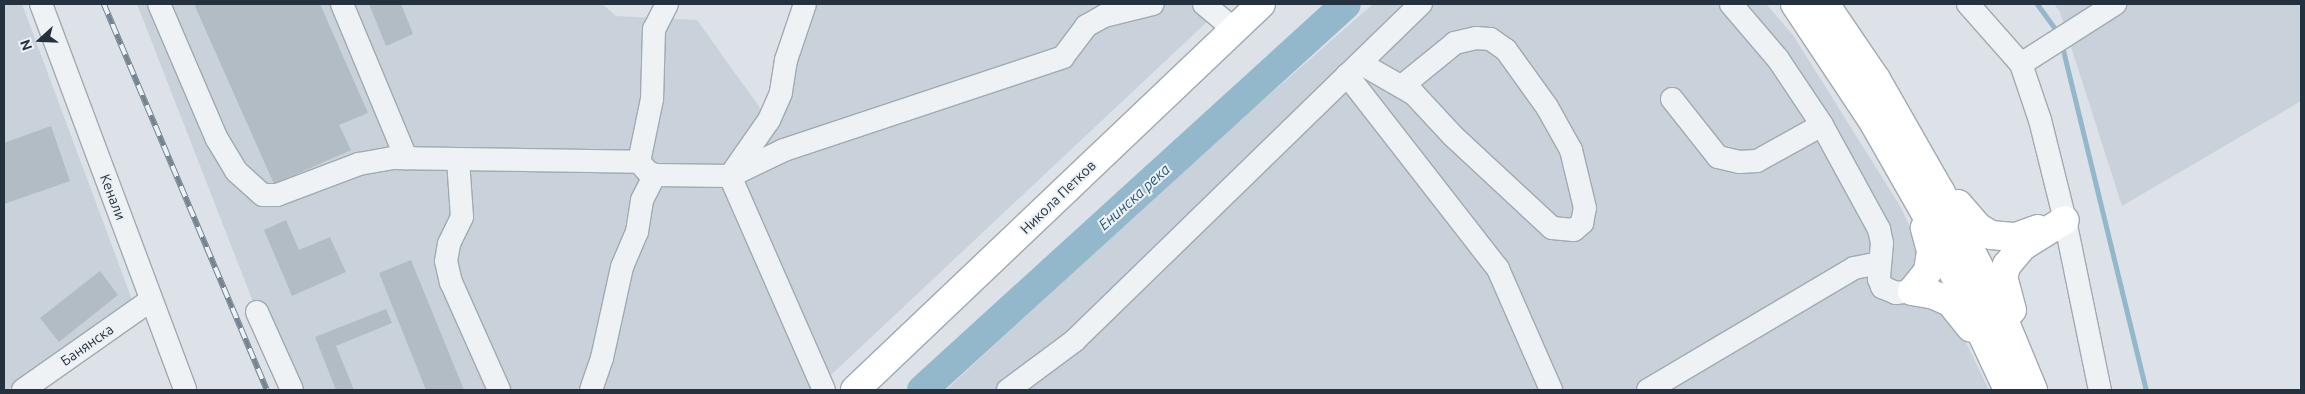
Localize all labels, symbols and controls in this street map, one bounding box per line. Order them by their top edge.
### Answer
north arrow [15,15,65,65]
text: N [17,37,35,53]
street label: Никола Петков [1017,157,1099,237]
water label: Енинска река [1095,160,1173,234]
street label: Кенали [97,172,129,222]
street label: Банянска [57,321,117,369]

